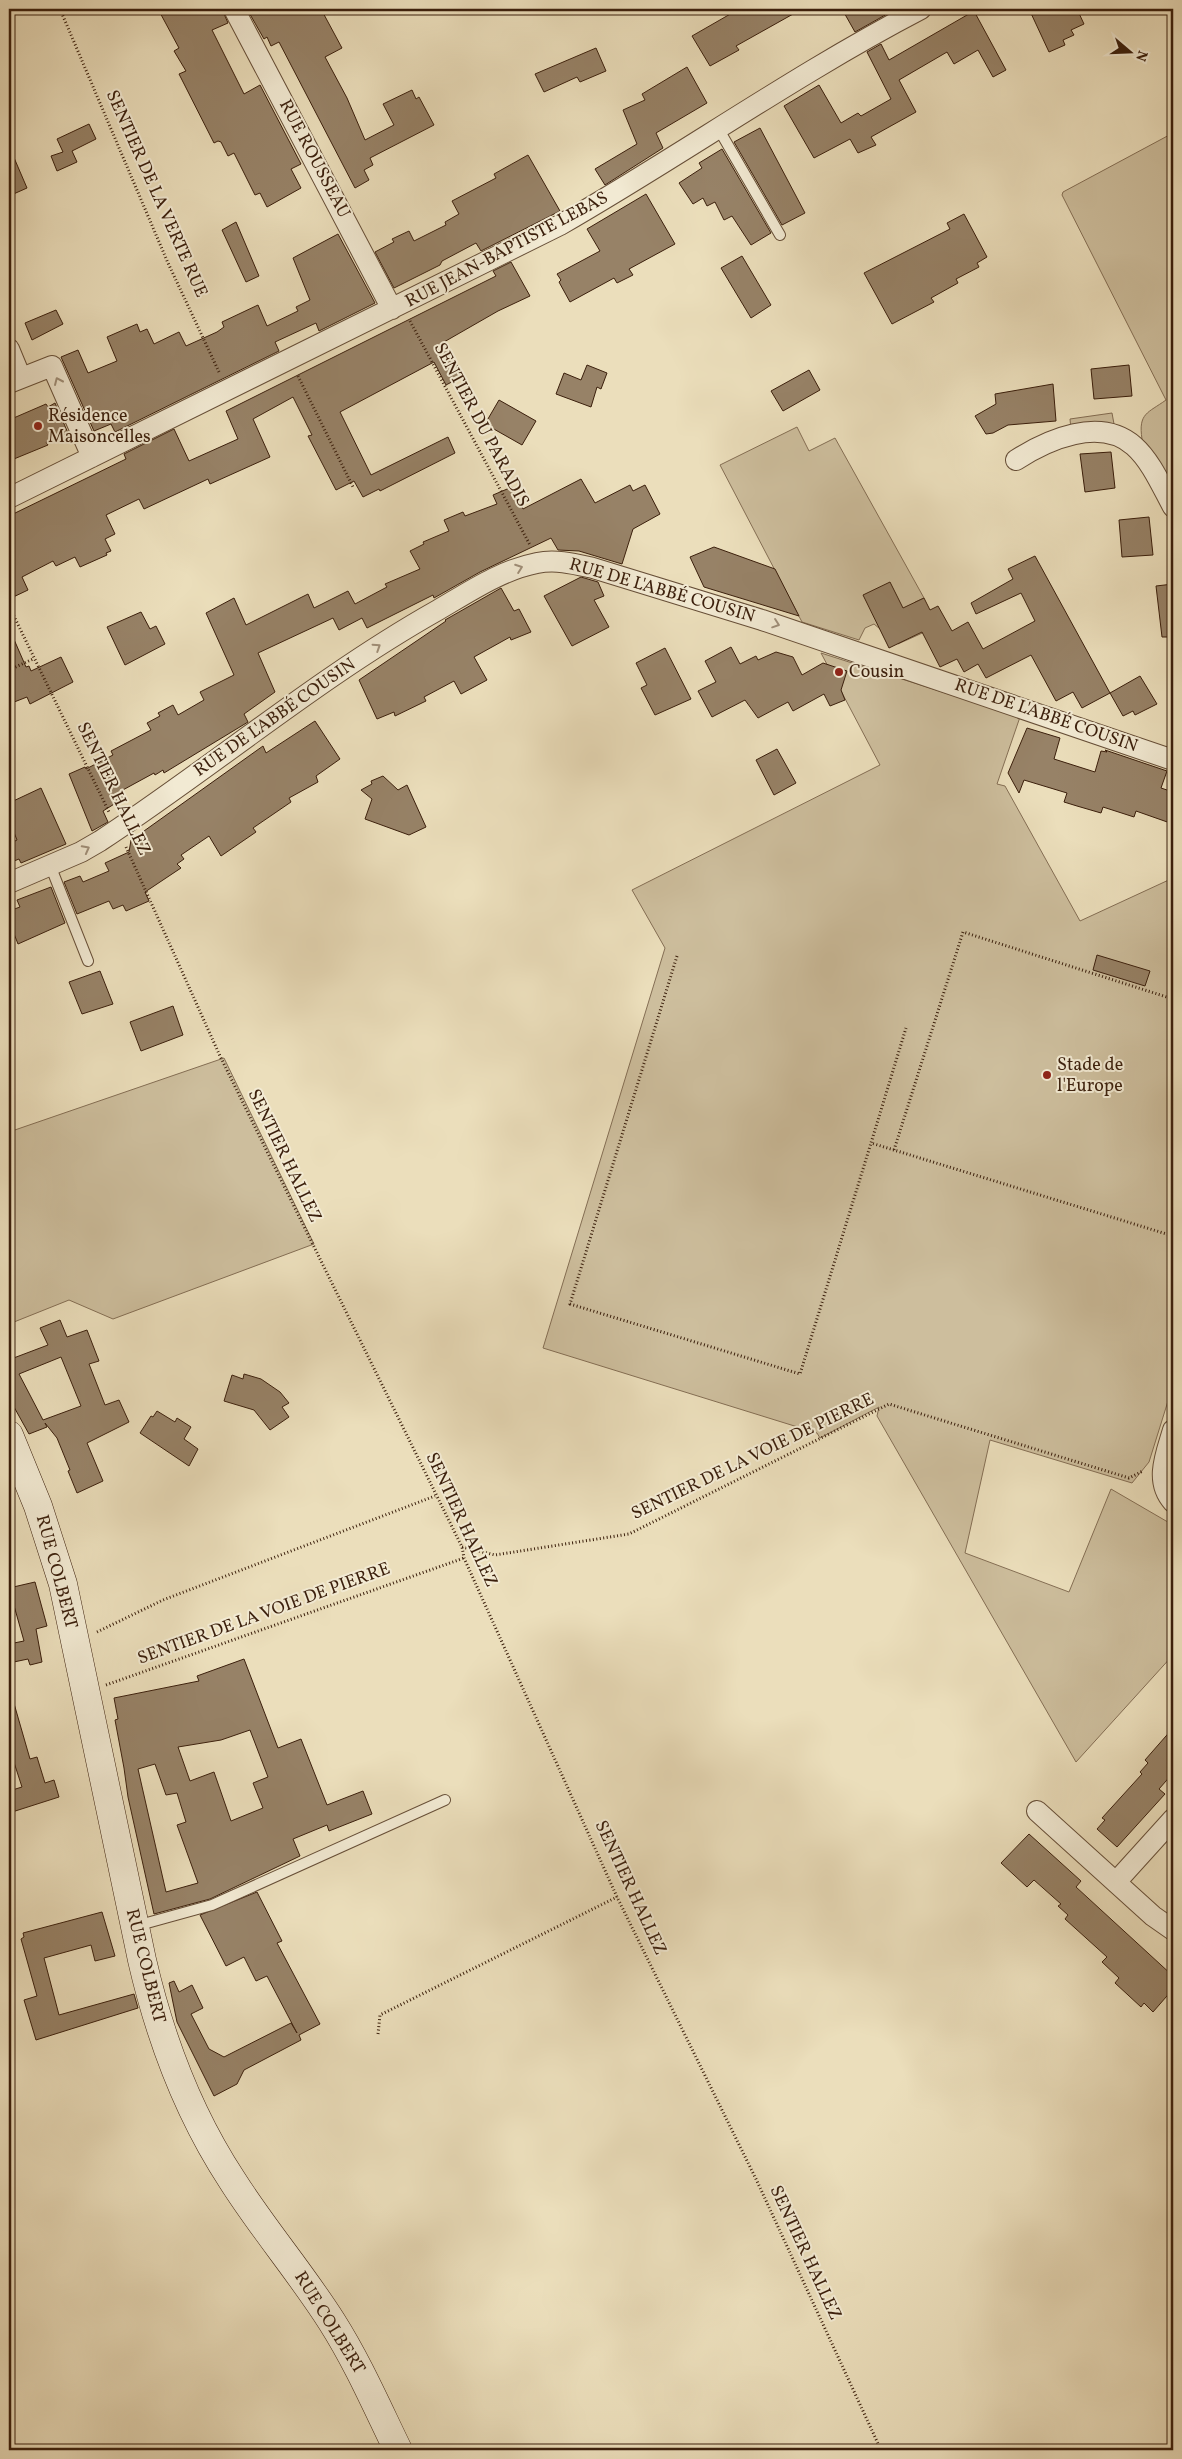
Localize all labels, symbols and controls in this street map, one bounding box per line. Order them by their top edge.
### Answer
north arrow [1104,28,1154,78]
text: N [1130,48,1152,64]
street label: SENTIER DE LA VERTE RUE [99,86,213,302]
street label: RUE ROUSSEAU [272,95,356,223]
street label: RUE JEAN-BAPTISTE LEBAS [401,186,613,314]
street label: SENTIER DU PARADIS [427,338,535,512]
one-way arrow [54,377,65,386]
place label: Résidence Maisoncelles [48,404,151,450]
marker: Résidence Maisoncelles [32,420,44,432]
street label: RUE DE L'ABBÉ COUSIN [566,552,758,630]
one-way arrow [514,564,522,574]
one-way arrow [772,618,780,628]
one-way arrow [371,644,381,653]
street label: RUE DE L'ABBÉ COUSIN [189,653,361,783]
place label: Cousin [849,660,905,685]
marker: Cousin [833,666,845,678]
street label: RUE DE L'ABBÉ COUSIN [951,673,1141,759]
street label: SENTIER HALLEZ [70,718,156,860]
one-way arrow [80,845,89,855]
place label: Stade de l'Europe [1057,1053,1123,1099]
marker: Stade de l'Europe [1041,1069,1053,1081]
street label: SENTIER HALLEZ [241,1085,327,1227]
street label: SENTIER DE LA VOIE DE PIERRE [627,1387,879,1527]
street label: SENTIER HALLEZ [419,1449,503,1591]
street label: RUE COLBERT [29,1512,83,1632]
street label: SENTIER DE LA VOIE DE PIERRE [134,1556,394,1671]
street label: SENTIER HALLEZ [588,1817,672,1959]
street label: RUE COLBERT [119,1906,171,2026]
street label: SENTIER HALLEZ [763,2182,847,2324]
street label: RUE COLBERT [287,2267,371,2380]

